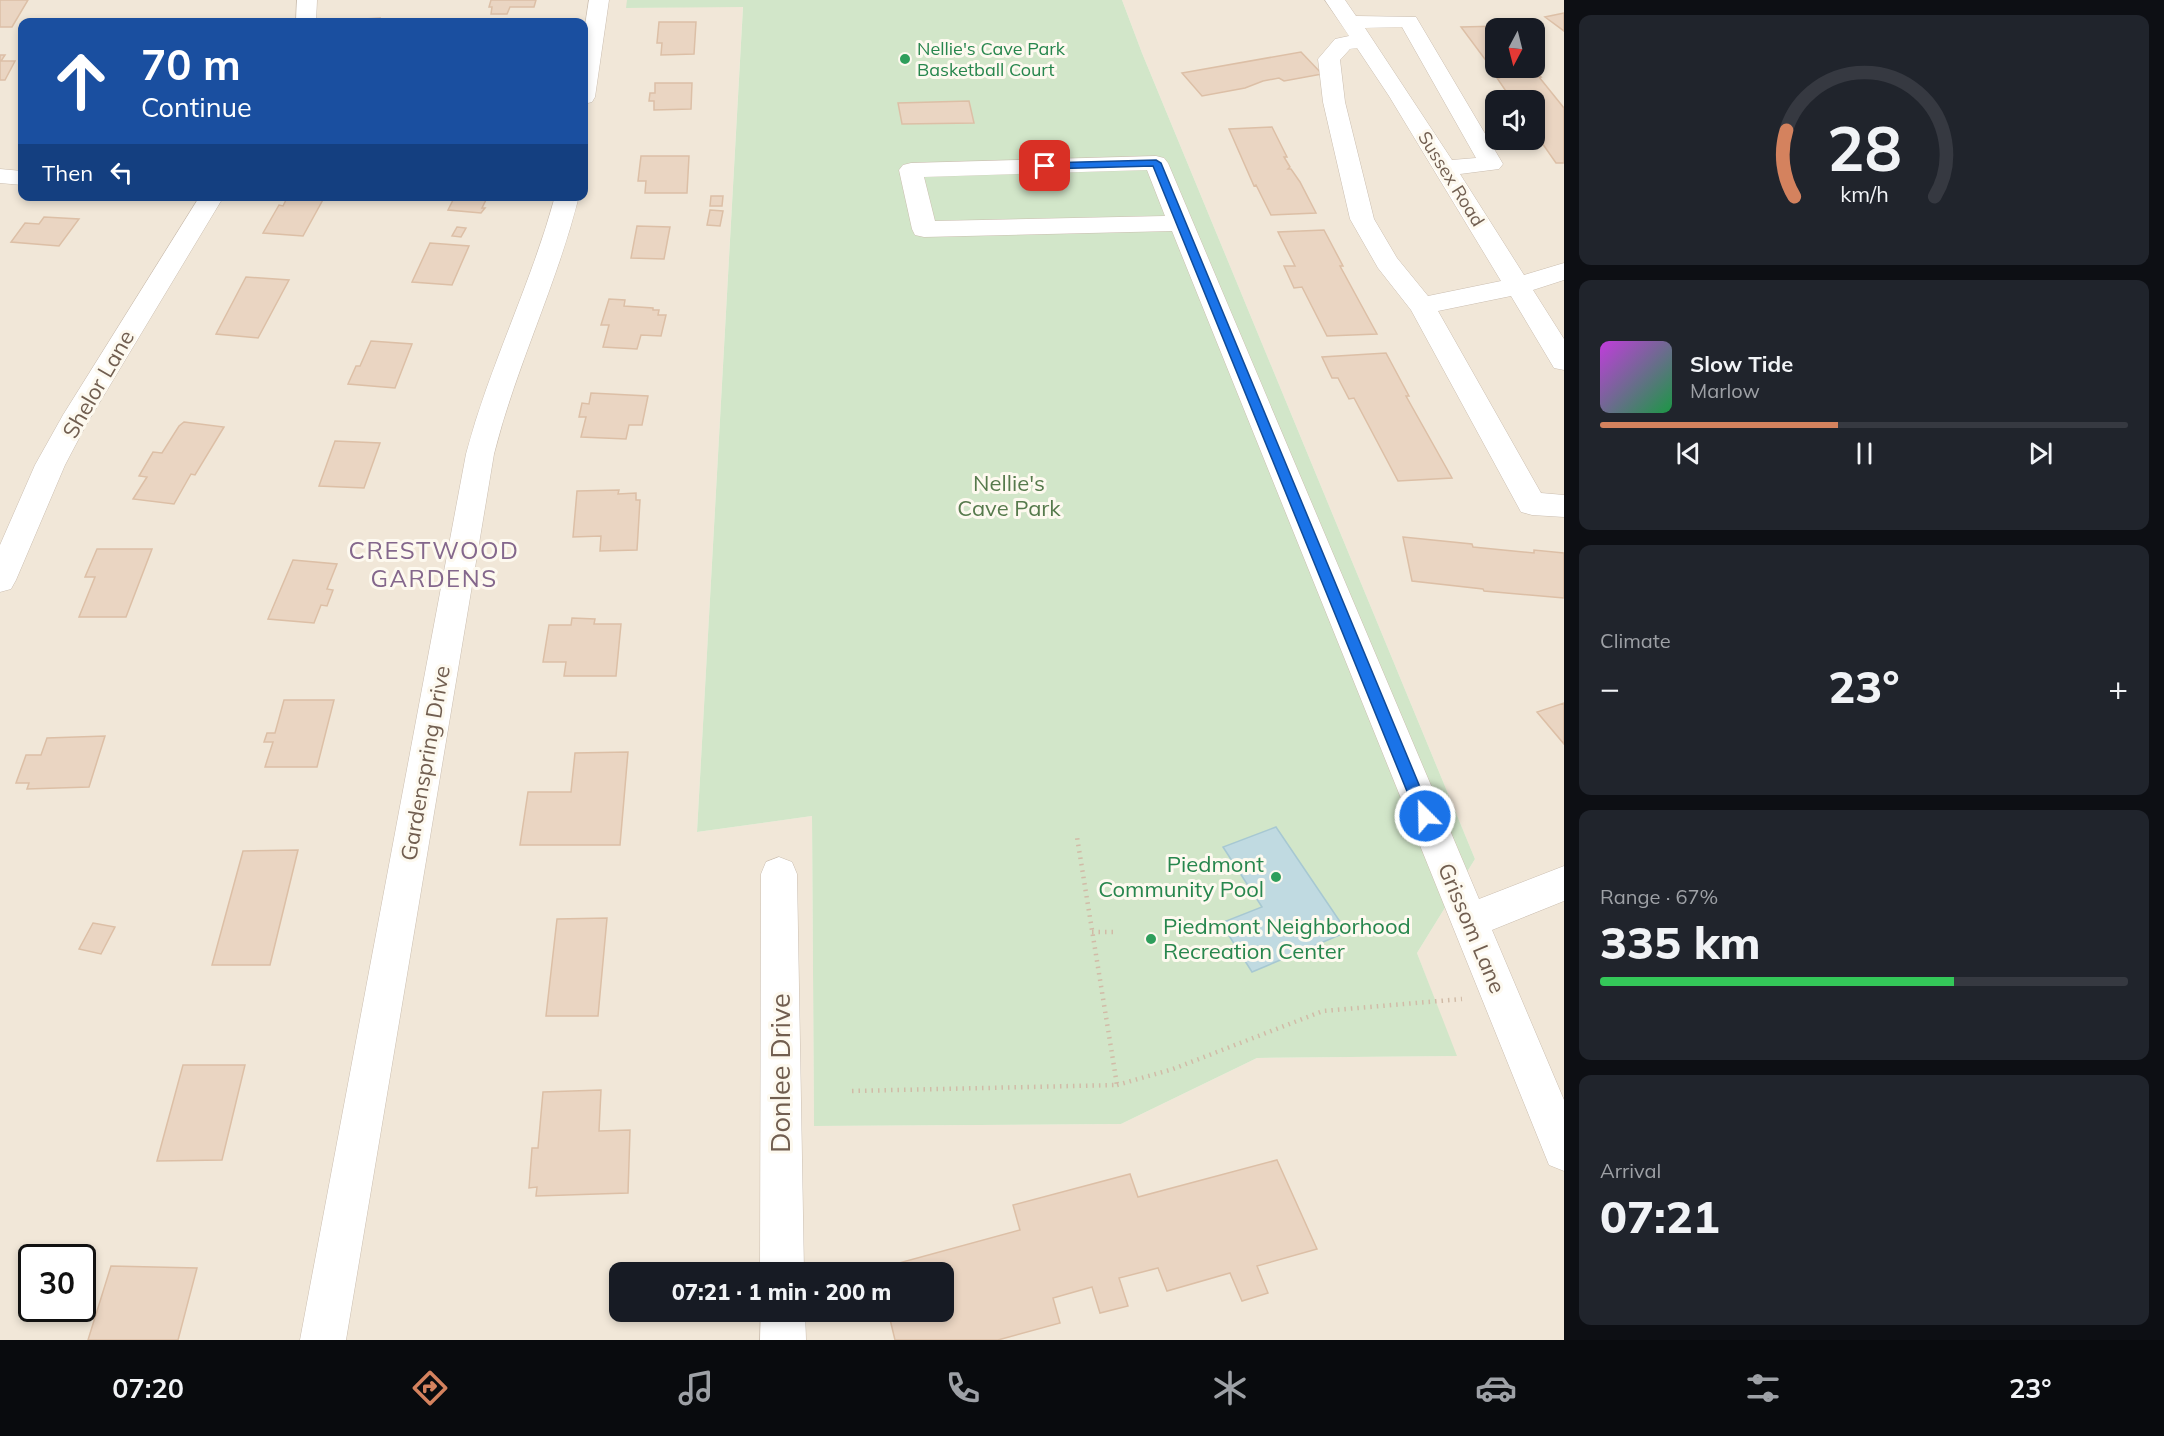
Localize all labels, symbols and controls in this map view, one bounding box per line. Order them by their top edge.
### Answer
north arrow [1485,18,1545,78]
map controls [1485,18,1545,150]
place label: Nellie's Cave Park Basketball Court [917,37,1066,81]
text: 70 m [141,38,241,91]
icon: ahead [42,42,120,120]
marker: Nellie's Cave Park Basketball Court [898,52,912,66]
text: Continue [141,90,252,124]
button: sound [1485,90,1545,150]
text: 28 [1827,108,1901,187]
street label: Sussex Road [1413,127,1490,230]
pin [1019,140,1070,191]
icon: arrive [1028,149,1061,182]
icon: left [105,156,138,189]
text: Then [42,159,93,187]
text: km/h [1840,180,1888,207]
street label: Shelor Lane [56,325,140,443]
text: Slow Tide [1690,350,1793,378]
text: Marlow [1690,378,1760,403]
icon: previous [1672,437,1705,470]
icon: pause [1848,437,1881,470]
icon: next [2024,437,2057,470]
park label: Nellie's Cave Park [957,469,1061,522]
district label: CRESTWOOD GARDENS [348,535,520,593]
text: Climate [1600,628,1671,653]
text: 23° [1828,658,1900,714]
street label: Gardenspring Drive [394,663,456,863]
text: − [1600,667,1620,708]
text: + [2108,667,2128,708]
position arrow [1393,784,1457,848]
place label: Piedmont Community Pool [1098,850,1264,903]
street label: Grissom Lane [1432,859,1512,997]
marker: Piedmont Community Pool [1269,870,1283,884]
text: Range · 67% [1600,884,1718,909]
place label: Piedmont Neighborhood Recreation Center [1163,912,1411,965]
text: 335 km [1600,914,1761,970]
marker: Piedmont Neighborhood Recreation Center [1144,932,1158,946]
street label: Donlee Drive [763,993,797,1153]
text: Arrival [1600,1158,1661,1183]
text: 07:21 [1600,1188,1720,1244]
speed limit sign: 30 [18,1244,96,1322]
text: 07:21 · 1 min · 200 m [672,1278,891,1306]
icon: directions [409,1367,451,1409]
icon: music [675,1367,717,1409]
icon: phone [942,1367,984,1409]
icon: climate [1209,1367,1251,1409]
icon: car [1475,1367,1517,1409]
icon: filters [1742,1367,1784,1409]
text: 07:20 [112,1371,184,1405]
text: 23° [2009,1371,2052,1405]

